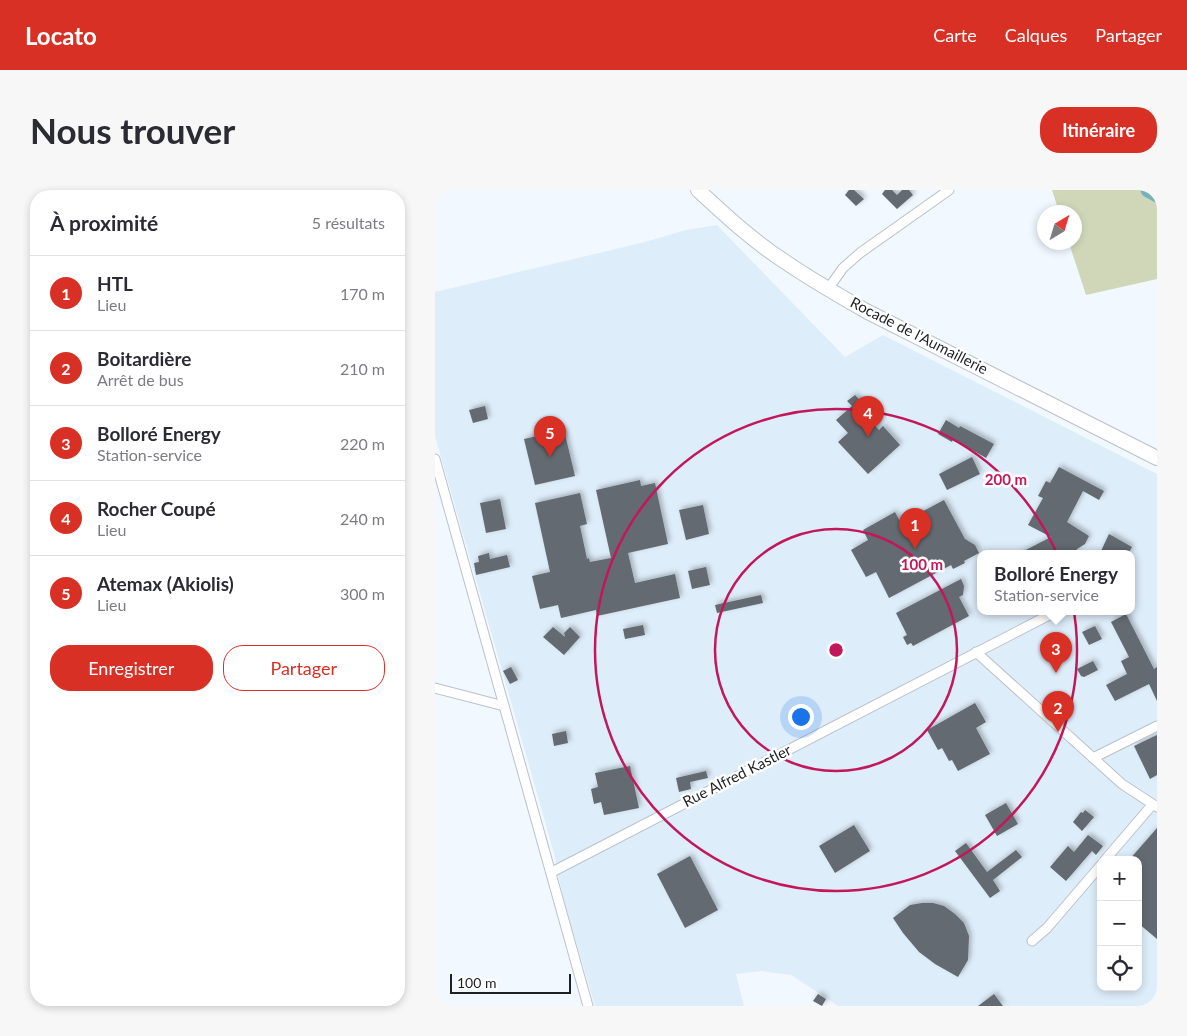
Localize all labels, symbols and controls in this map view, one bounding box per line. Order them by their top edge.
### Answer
text: Locato [25,21,97,50]
text: Carte [933,24,977,46]
text: Calques [1005,24,1067,46]
text: Partager [1095,24,1162,46]
button: Itinéraire [1040,107,1157,153]
text: Nous trouver [30,109,235,151]
north arrow [1037,205,1082,250]
text: À proximité [50,210,158,235]
text: 5 résultats [312,213,385,232]
text: HTL [97,272,133,295]
text: 1 [61,284,71,303]
text: 170 m [340,284,385,303]
street label: Rocade de l'Aumaillerie [848,293,991,378]
text: Lieu [97,295,126,314]
text: Boitardière [97,347,191,370]
text: 2 [61,359,71,378]
text: 210 m [340,359,385,378]
text: Arrêt de bus [97,370,184,389]
pin: 4 [852,396,884,437]
pin: 5 [534,416,566,457]
text: Bolloré Energy [97,422,221,445]
text: 3 [61,434,71,453]
text: 220 m [340,434,385,453]
text: Station-service [97,445,202,464]
text: 200 m [985,470,1027,488]
text: Rocher Coupé [97,497,216,520]
pin: 1 [899,508,931,549]
text: 4 [61,509,71,528]
text: 240 m [340,509,385,528]
text: Lieu [97,520,126,539]
popup [977,550,1135,615]
text: 100 m [901,555,943,573]
text: Bolloré Energy [994,562,1118,585]
text: Atemax (Akiolis) [97,572,234,595]
text: 5 [61,584,71,603]
text: 300 m [340,584,385,603]
text: Station-service [994,585,1099,604]
text: Lieu [97,595,126,614]
pin: 3 [1040,632,1072,673]
centre of rings [827,641,845,659]
button: Enregistrer [50,645,213,691]
button: Partager [223,645,385,691]
pin: 2 [1042,691,1074,732]
your location [788,704,814,730]
street label: Rue Alfred Kastler [679,740,794,810]
map controls [1097,856,1142,991]
button: + [1097,856,1142,901]
button: − [1097,901,1142,946]
button: locate [1097,946,1142,991]
scale bar [450,971,571,994]
text: 100 m [457,974,496,991]

